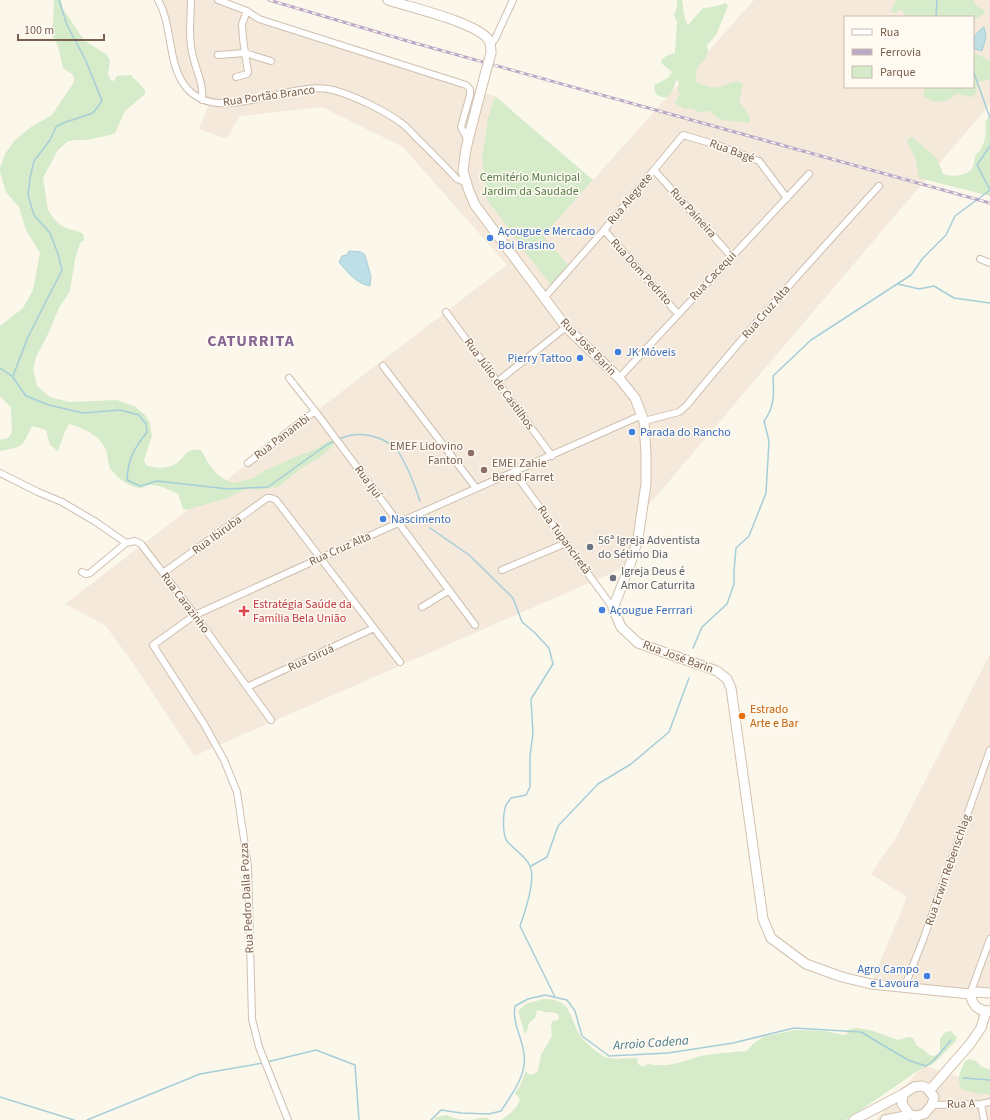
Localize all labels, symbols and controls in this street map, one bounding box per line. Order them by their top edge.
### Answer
scale bar [18,16,104,42]
legend [844,16,974,88]
text: 100 m [24,22,54,39]
text: Rua [880,24,899,41]
text: Ferrovia [880,44,921,61]
text: Parque [880,64,916,81]
street label: Rua Portão Branco [222,81,316,111]
street label: Rua Bagé [707,135,757,167]
park label: Cemitério Municipal Jardim da Saudade [480,169,580,200]
street label: Rua Alegrete [603,169,657,229]
street label: Rua Paineira [666,184,720,242]
place label: Açougue e Mercado Boi Brasino [498,223,595,254]
marker: Açougue e Mercado Boi Brasino [485,233,495,243]
street label: Rua Dom Pedrito [606,235,676,309]
street label: Rua Cacequi [686,247,740,304]
street label: Rua Cruz Alta [738,281,794,343]
street label: Rua José Barin [556,314,620,380]
district label: CATURRITA [207,330,295,352]
street label: Rua Júlio de Castilhos [460,335,538,433]
place label: JK Móveis [626,344,676,361]
marker: JK Móveis [613,347,623,357]
place label: Pierry Tattoo [508,350,572,367]
marker: Pierry Tattoo [575,353,585,363]
street label: Rua Panambi [250,410,314,464]
place label: Parada do Rancho [640,424,731,441]
marker: Parada do Rancho [627,427,637,437]
place label: EMEF Lidovino Fanton [390,438,463,469]
marker: EMEF Lidovino Fanton [466,448,476,458]
place label: EMEI Zahie Bered Farret [492,455,554,486]
street label: Rua Ijuí [350,462,386,503]
marker: EMEI Zahie Bered Farret [479,465,489,475]
street label: Rua Tupanciretã [533,502,595,578]
street label: Rua Ibiruba [189,511,245,559]
place label: Nascimento [391,511,451,528]
marker: Nascimento [378,514,388,524]
street label: Rua Cruz Alta [306,528,374,570]
place label: 56ª Igreja Adventista do Sétimo Dia [598,532,700,563]
marker: 56ª Igreja Adventista do Sétimo Dia [585,542,595,552]
place label: Igreja Deus é Amor Caturrita [621,563,695,594]
street label: Rua Carazinho [156,569,214,637]
marker: Igreja Deus é Amor Caturrita [608,573,618,583]
place label: Estratégia Saúde da Família Bela União [253,596,352,627]
place label: Açougue Ferrrari [610,602,693,619]
marker: Estratégia Saúde da Família Bela União [238,605,250,617]
marker: Açougue Ferrrari [597,605,607,615]
street label: Rua José Barin [640,636,716,678]
street label: Rua Giruá [285,640,337,676]
place label: Estrado Arte e Bar [750,701,799,732]
marker: Estrado Arte e Bar [737,711,747,721]
street label: Rua Erwin Rebenschlag [921,812,975,928]
street label: Rua Pedro Dalla Pozza [236,842,258,954]
place label: Agro Campo e Lavoura [857,961,919,992]
marker: Agro Campo e Lavoura [922,971,932,981]
water label: Arroio Cadena [612,1031,689,1055]
street label: Rua A [947,1095,976,1113]

